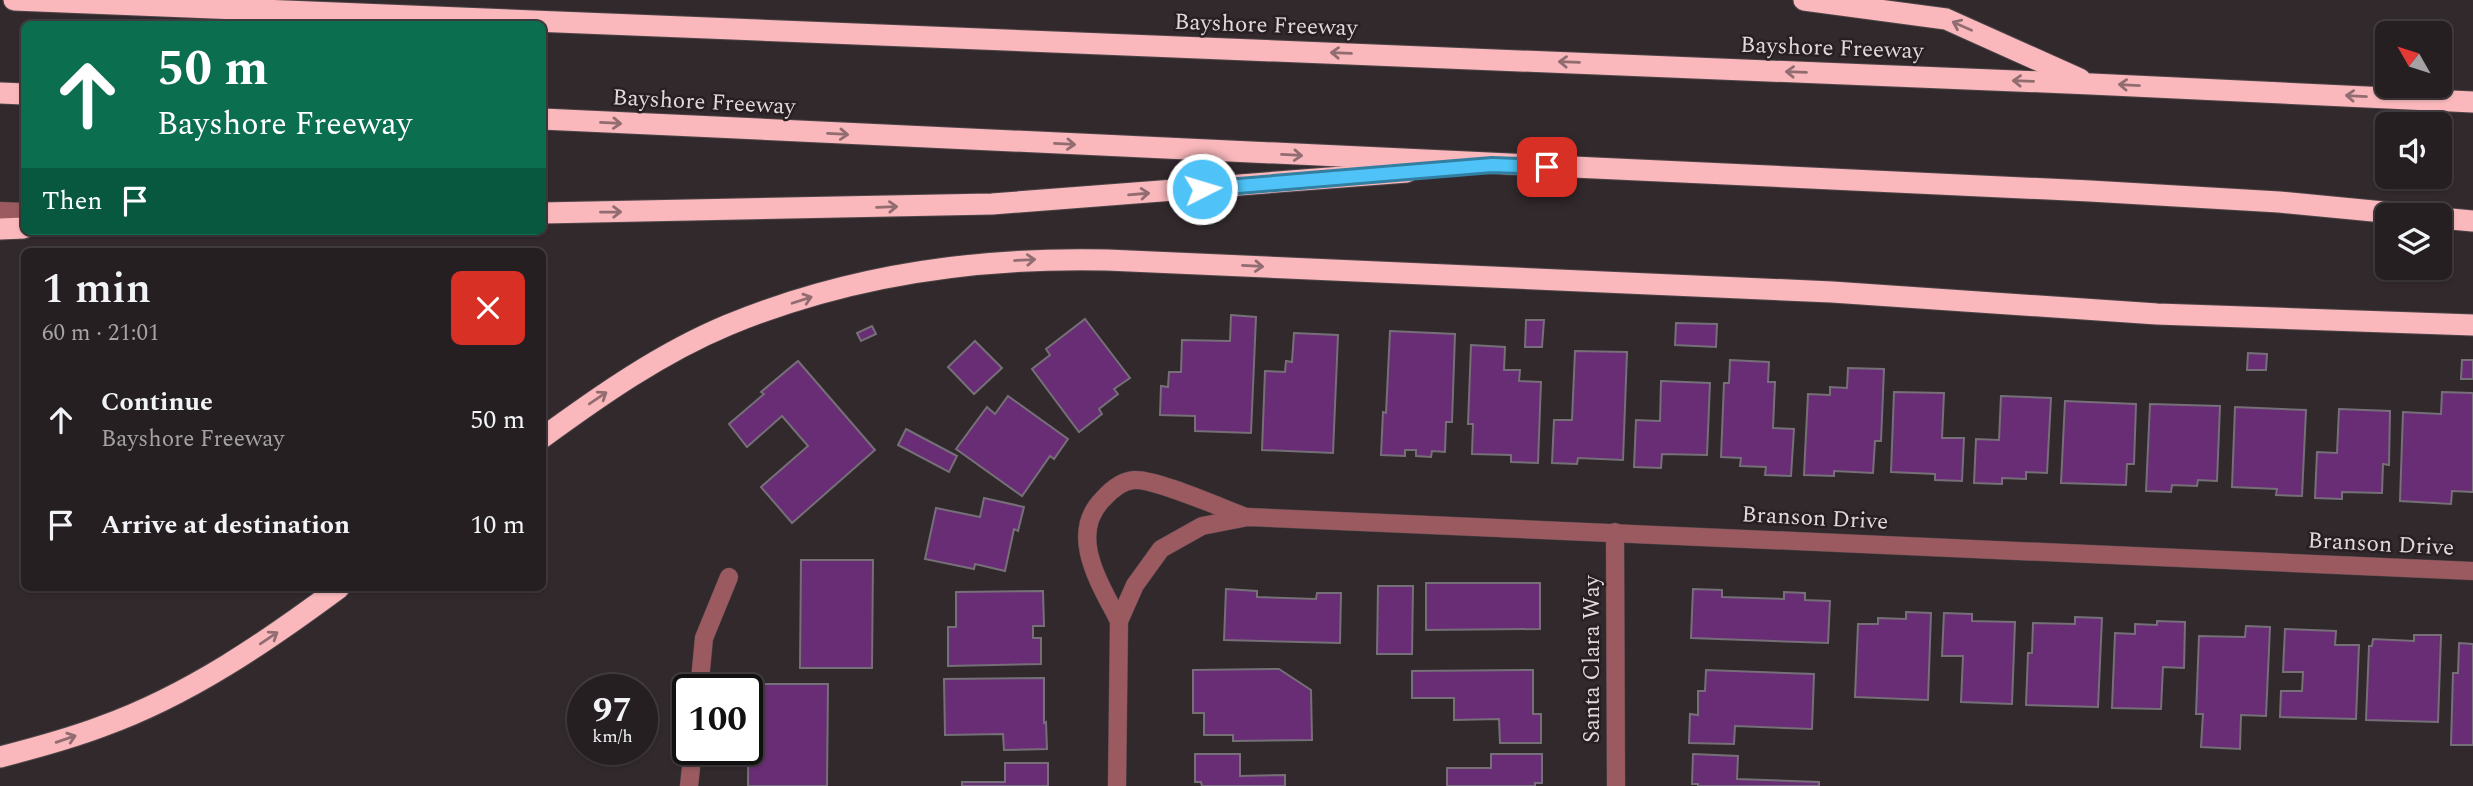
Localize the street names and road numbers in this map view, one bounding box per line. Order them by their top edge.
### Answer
street label: Bayshore Freeway [1174,5,1359,46]
street label: Bayshore Freeway [1740,28,1925,69]
street label: Bayshore Freeway [611,80,797,125]
street label: Branson Drive [1741,497,1889,540]
street label: Branson Drive [2307,523,2455,566]
street label: Santa Clara Way [1575,574,1610,743]

